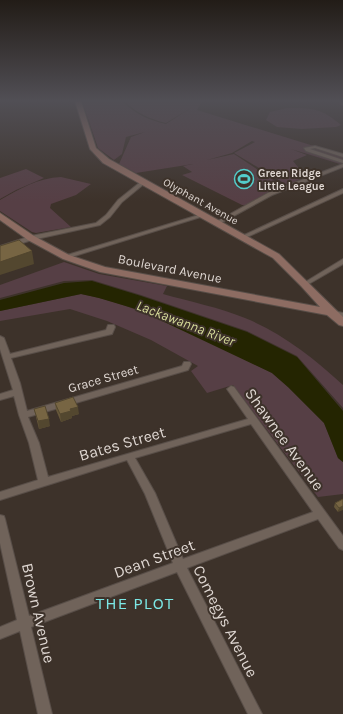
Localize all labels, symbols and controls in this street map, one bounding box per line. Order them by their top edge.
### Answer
place label: Green Ridge Little League [258,167,325,193]
sports icon: Green Ridge Little League [233,168,255,190]
street label: Olyphant Avenue [161,175,241,228]
street label: Boulevard Avenue [117,251,223,286]
water label: Lackawanna River [134,297,239,350]
street label: Grace Street [66,361,140,396]
street label: Shawnee Avenue [241,384,328,494]
street label: Bates Street [77,422,168,465]
street label: Dean Street [111,535,197,582]
street label: Brown Avenue [18,561,59,665]
street label: Comegys Avenue [189,562,262,680]
district label: THE PLOT [96,593,174,613]

